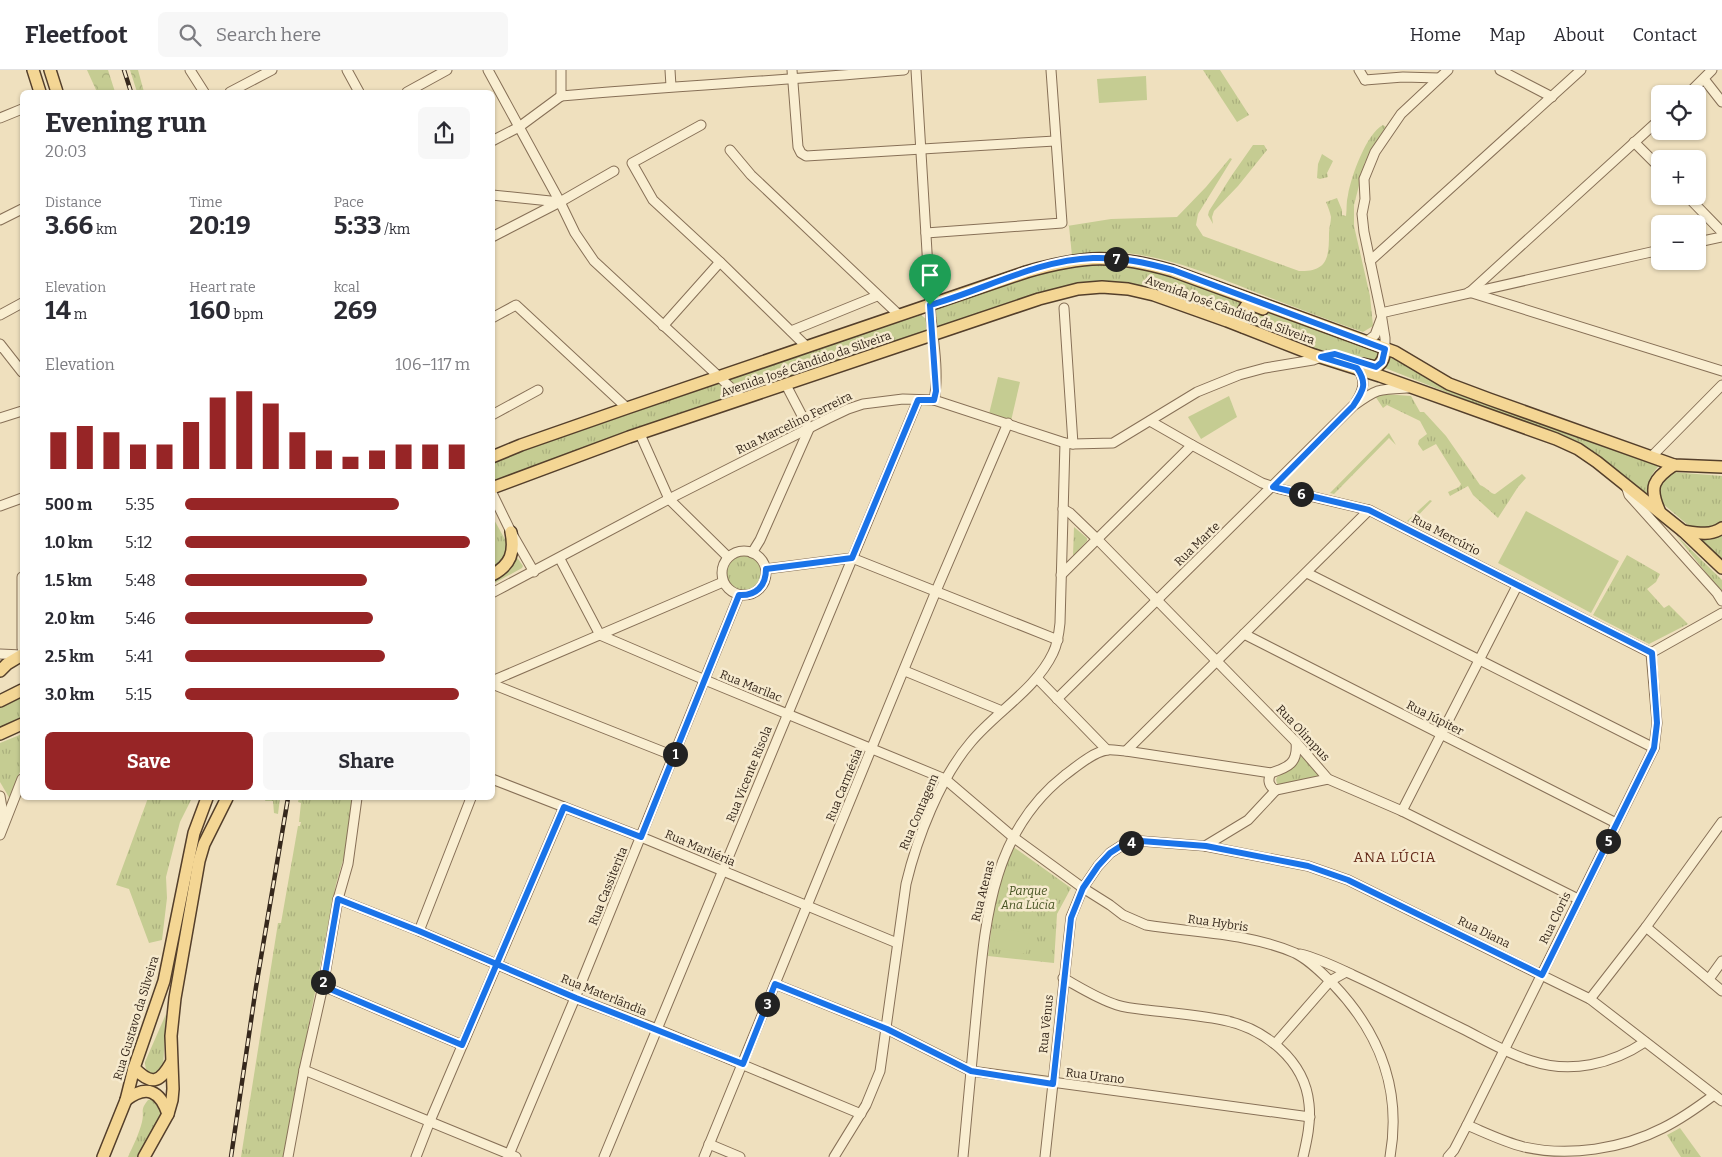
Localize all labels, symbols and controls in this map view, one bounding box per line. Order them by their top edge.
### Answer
search box [158,12,508,57]
text: Fleetfoot [25,21,128,49]
icon: search [176,21,204,49]
text: Search here [216,23,321,46]
text: Home [1410,24,1461,46]
text: Map [1489,24,1525,46]
text: About [1553,24,1604,46]
text: Contact [1632,24,1697,46]
map controls [1651,85,1706,270]
button: locate [1651,85,1706,140]
text: Evening run [45,106,206,139]
button: share [418,107,470,159]
text: 20:03 [45,142,87,161]
button: + [1651,150,1706,205]
text: Distance [45,194,102,211]
text: Time [189,194,222,211]
text: Pace [334,194,364,211]
text: 3.66 [45,211,93,241]
text: 20:19 [189,211,251,241]
text: 5:33 [334,211,382,241]
button: − [1651,215,1706,270]
text: km [93,221,117,238]
text: /km [382,221,410,238]
pin: 7 [1104,246,1128,272]
text: 7 [1113,251,1120,268]
pin [909,254,951,305]
icon: arrive [916,261,944,289]
street label: Avenida José Cândido da Silveira [1143,273,1317,347]
text: Elevation [45,279,106,296]
text: Heart rate [189,279,256,296]
text: kcal [334,279,360,296]
text: 14 [45,296,71,326]
text: 160 [189,296,231,326]
text: 269 [334,296,377,326]
text: m [71,306,87,323]
text: bpm [231,306,263,323]
street label: Avenida José Cândido da Silveira [719,328,893,400]
text: Elevation [45,355,115,374]
text: 106–117 m [395,355,470,374]
street label: Rua Marcelino Ferreira [734,389,855,457]
pin: 6 [1288,482,1314,506]
text: 6 [1297,486,1306,503]
text: 500 m [45,495,92,514]
text: 5:35 [125,495,155,514]
street label: Rua Mercúrio [1409,512,1483,558]
street label: Rua Marte [1172,519,1222,569]
text: 1.0 km [45,533,93,552]
text: 5:12 [125,533,152,552]
text: 1.5 km [45,571,92,590]
text: 5:48 [125,571,156,590]
text: 2.0 km [45,609,95,628]
text: 5:46 [125,609,156,628]
text: 2.5 km [45,647,94,666]
text: 5:41 [125,647,153,666]
street label: Rua Marilac [718,667,784,705]
text: 3.0 km [45,685,94,704]
text: 5:15 [125,685,152,704]
street label: Rua Júpiter [1404,698,1466,739]
street label: Rua Olimpus [1273,702,1333,764]
street label: Rua Vicente Risola [723,723,775,824]
button: Save [45,732,253,790]
button: Share [263,732,470,790]
pin: 1 [662,742,688,766]
text: 1 [672,746,679,763]
street label: Rua Carmésia [823,746,865,823]
street label: Rua Contagem [897,771,942,852]
street label: Rua Marliéria [663,827,738,869]
pin: 5 [1596,828,1620,854]
pin: 4 [1118,830,1144,856]
text: 5 [1605,833,1612,850]
text: 4 [1127,835,1136,852]
street label: Rua Cassiterita [586,844,630,927]
district label: ANA LÚCIA [1353,848,1437,866]
street label: Rua Atenas [969,859,997,923]
park label: Parque Ana Lúcia [1000,884,1055,912]
street label: Rua Cloris [1536,889,1574,946]
street label: Rua Hybris [1187,912,1249,934]
street label: Rua Diana [1455,913,1513,951]
street label: Rua Gustavo da Silveira [110,954,162,1082]
pin: 2 [310,970,336,994]
street label: Rua Materlândia [559,971,649,1019]
text: 2 [320,974,327,991]
pin: 3 [754,992,780,1016]
street label: Rua Vênus [1036,994,1056,1054]
text: 3 [763,996,772,1013]
street label: Rua Urano [1065,1065,1125,1087]

